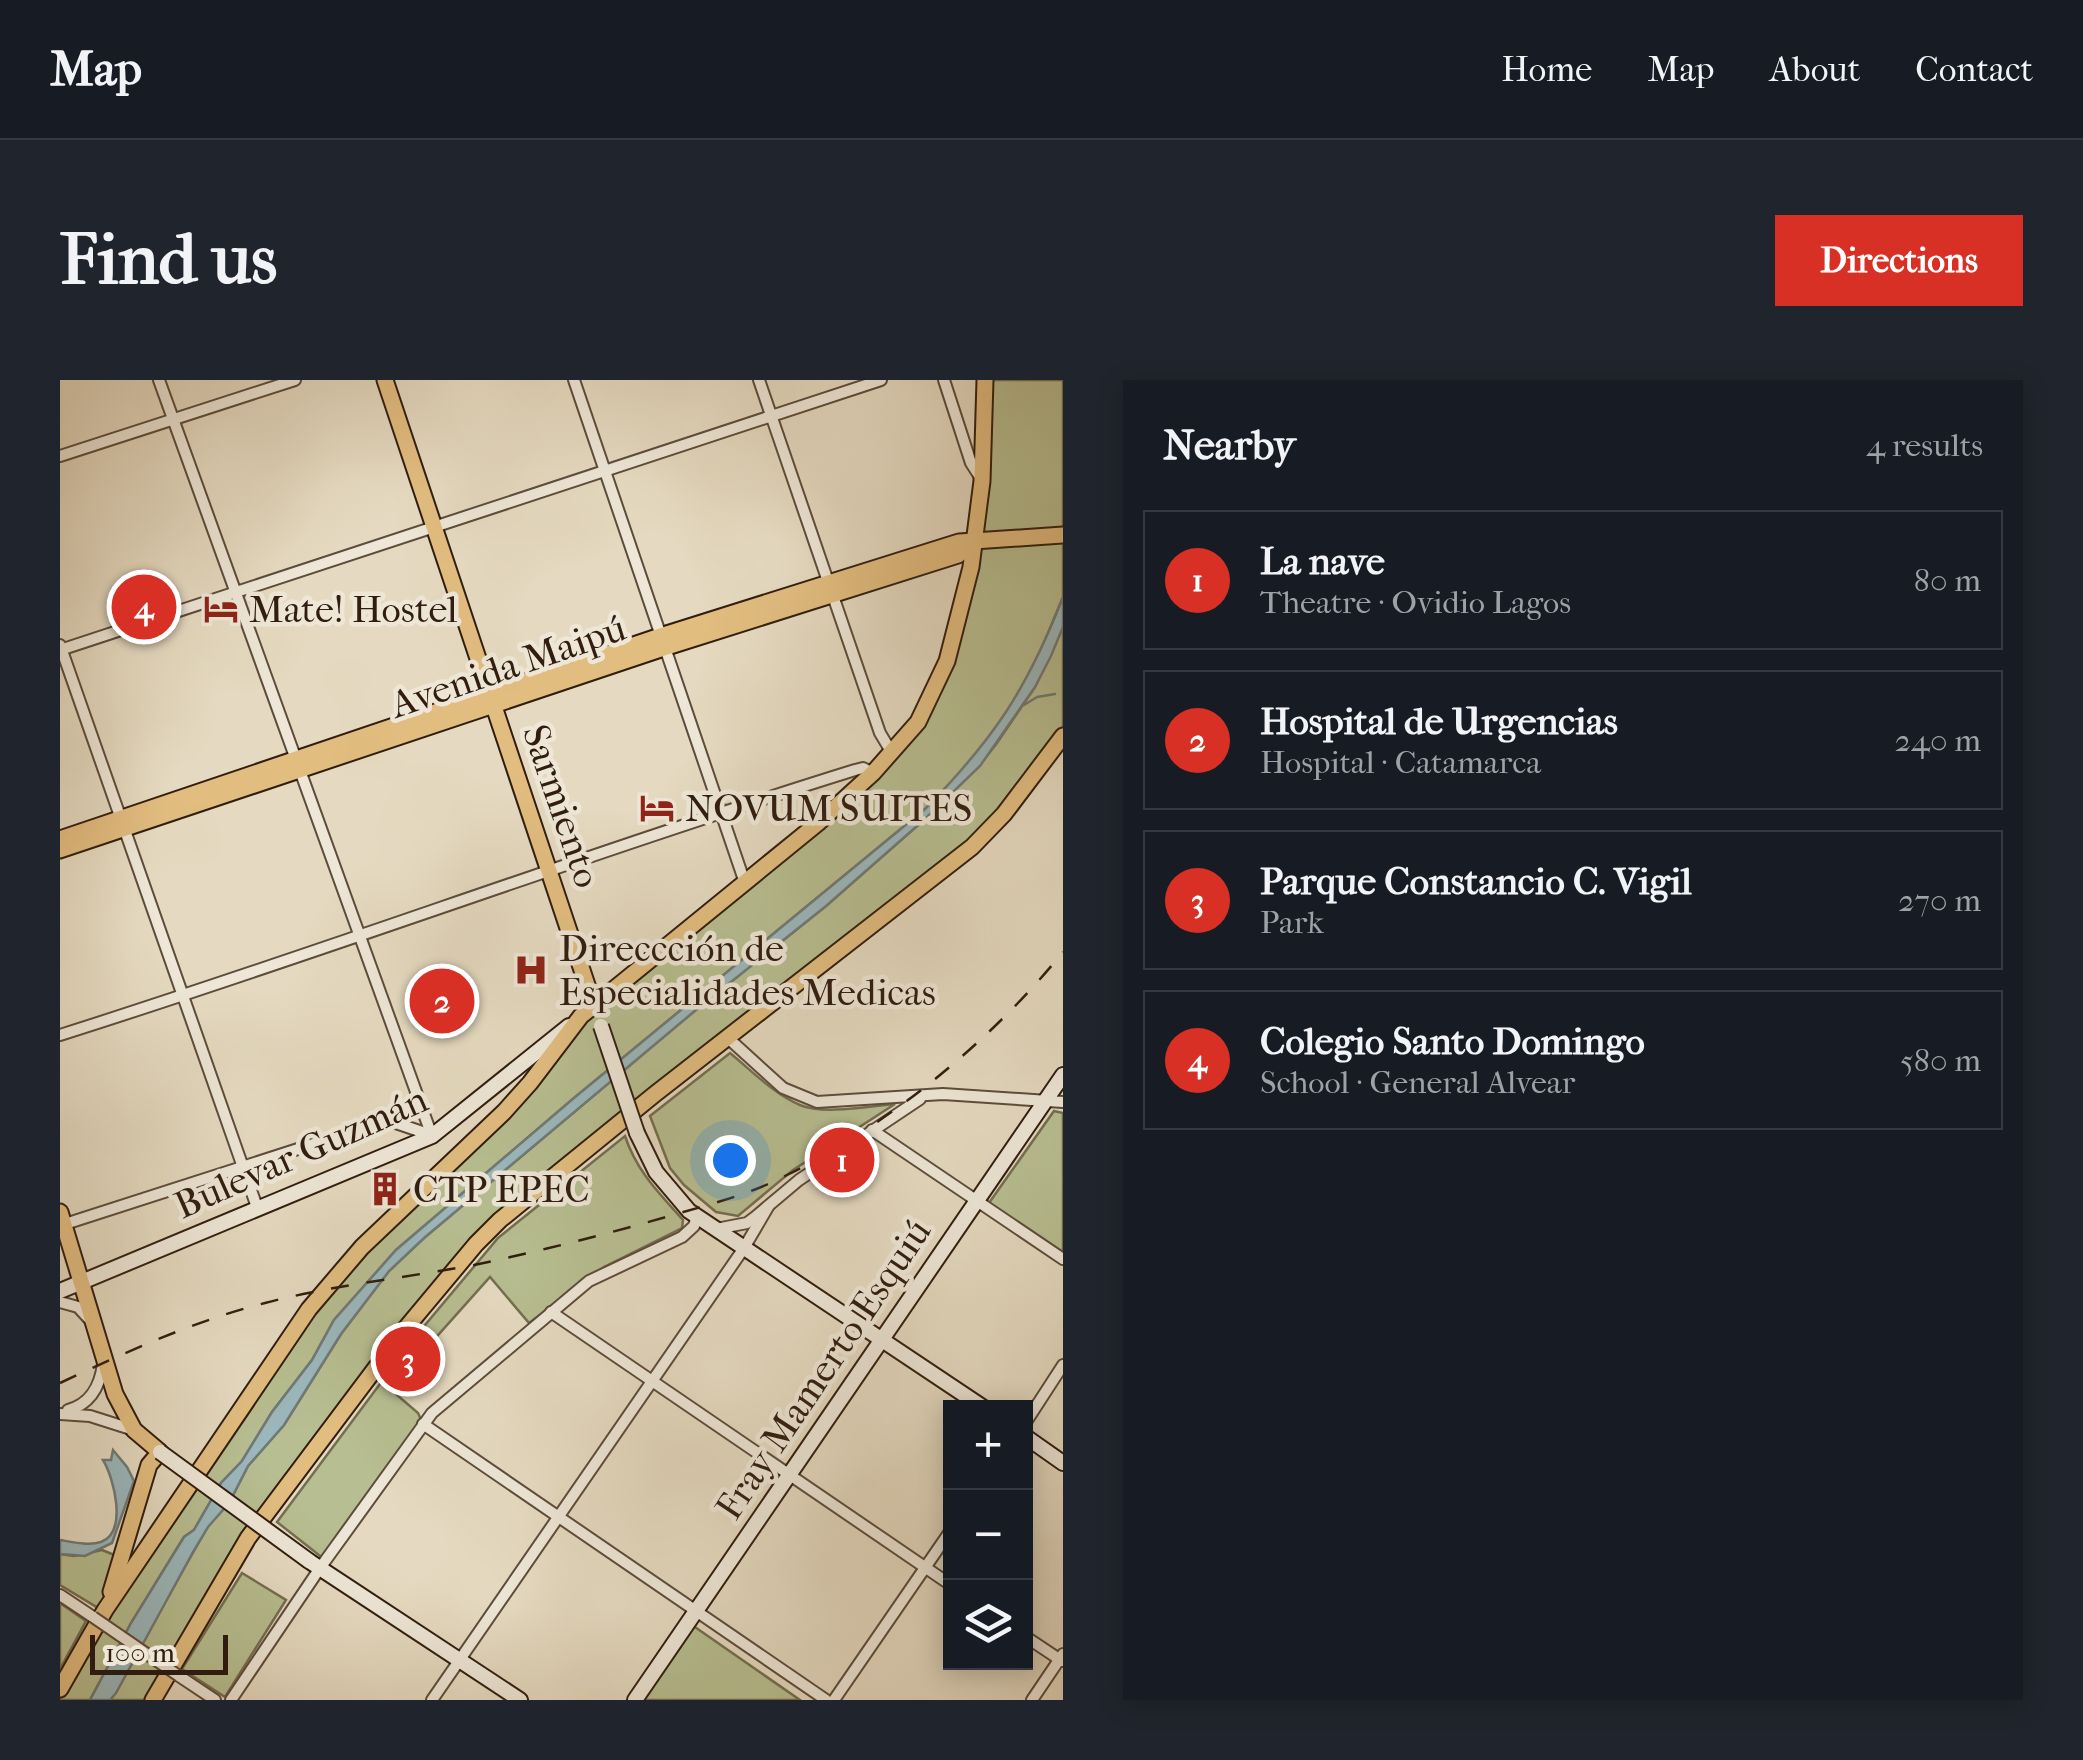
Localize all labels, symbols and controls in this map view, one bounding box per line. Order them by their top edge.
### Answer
text: Map [50,41,142,97]
text: Home [1501,49,1592,90]
text: Map [1647,49,1715,90]
text: About [1770,49,1860,90]
text: Contact [1915,49,2033,90]
button: Directions [1775,215,2023,306]
text: Find us [60,219,277,301]
text: Nearby [1163,421,1295,470]
text: 4 results [1866,427,1983,464]
text: La nave [1260,539,1385,584]
text: 1 [1192,562,1203,599]
text: 80 m [1914,562,1981,599]
pin: 4 [112,570,176,644]
text: Theatre · Ovidio Lagos [1260,584,1571,621]
place label: Mate! Hostel [249,587,458,632]
hotel icon: Mate! Hostel [202,590,240,628]
street label: Avenida Maipú [383,605,632,728]
text: Hospital de Urgencias [1260,699,1618,744]
street label: Sarmiento [513,719,610,894]
text: 2 [1189,722,1206,759]
text: 240 m [1895,722,1981,759]
text: Hospital · Catamarca [1260,744,1541,781]
place label: NOVUM SUITES [685,786,972,831]
hotel icon: NOVUM SUITES [638,789,676,827]
text: Parque Constancio C. Vigil [1260,859,1692,904]
text: 3 [1191,882,1204,919]
text: 270 m [1898,882,1981,919]
text: Park [1260,904,1324,941]
place label: Direccción de Especialidades Medicas [559,926,936,1015]
hospital icon: Direccción de Especialidades Medicas [512,951,550,989]
pin: 2 [410,964,474,1038]
text: Colegio Santo Domingo [1260,1019,1645,1064]
text: 4 [1188,1042,1207,1079]
text: 580 m [1900,1042,1981,1079]
text: School · General Alvear [1260,1064,1575,1101]
street label: Bulevar Guzmán [168,1077,435,1228]
pin: 1 [810,1122,874,1198]
your location [705,1135,756,1186]
place label: CTP EPEC [413,1167,590,1212]
building icon: CTP EPEC [366,1170,404,1208]
street label: Fray Mamerto Esquiú [706,1211,941,1528]
pin: 3 [376,1322,440,1396]
map controls [943,1400,1033,1670]
button: + [943,1400,1033,1490]
button: − [943,1490,1033,1580]
button: layers [943,1580,1033,1670]
scale bar [90,1630,228,1674]
text: 100 m [105,1636,175,1669]

